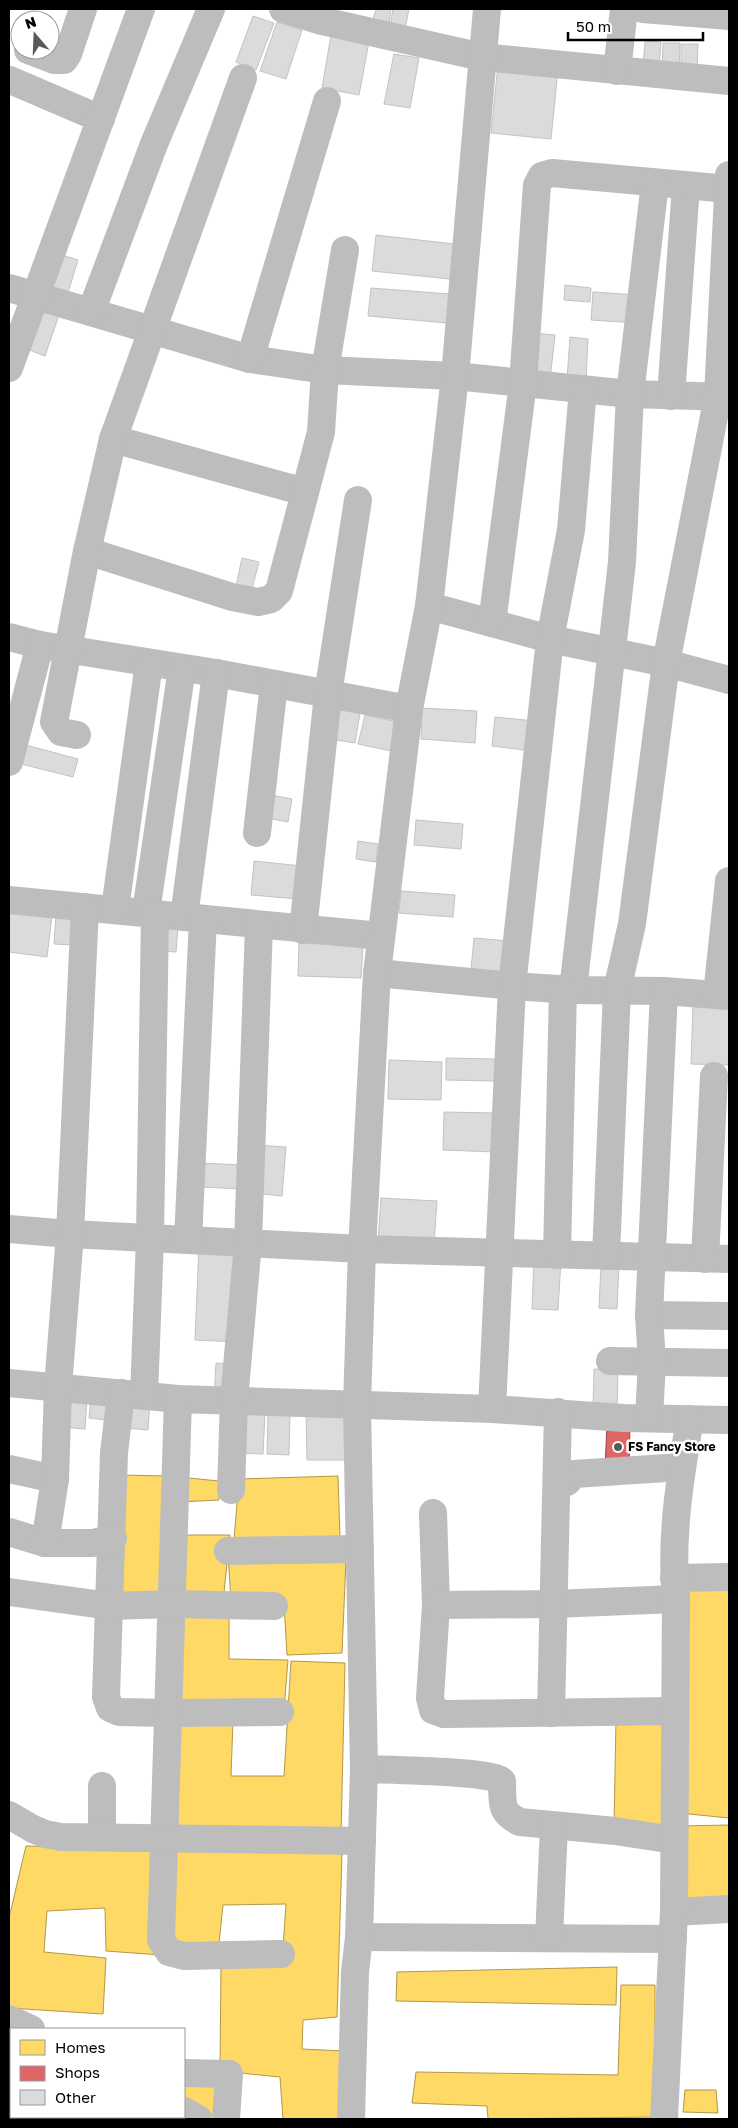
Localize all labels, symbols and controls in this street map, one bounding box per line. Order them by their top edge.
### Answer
north arrow [10,10,60,60]
scale bar [568,10,703,42]
text: N [23,12,38,32]
text: 50 m [576,17,611,35]
place label: FS Fancy Store [628,1439,716,1454]
marker: FS Fancy Store [612,1441,624,1453]
legend [10,2028,185,2118]
text: Homes [55,2038,105,2056]
text: Shops [55,2063,100,2081]
text: Other [55,2088,96,2106]

